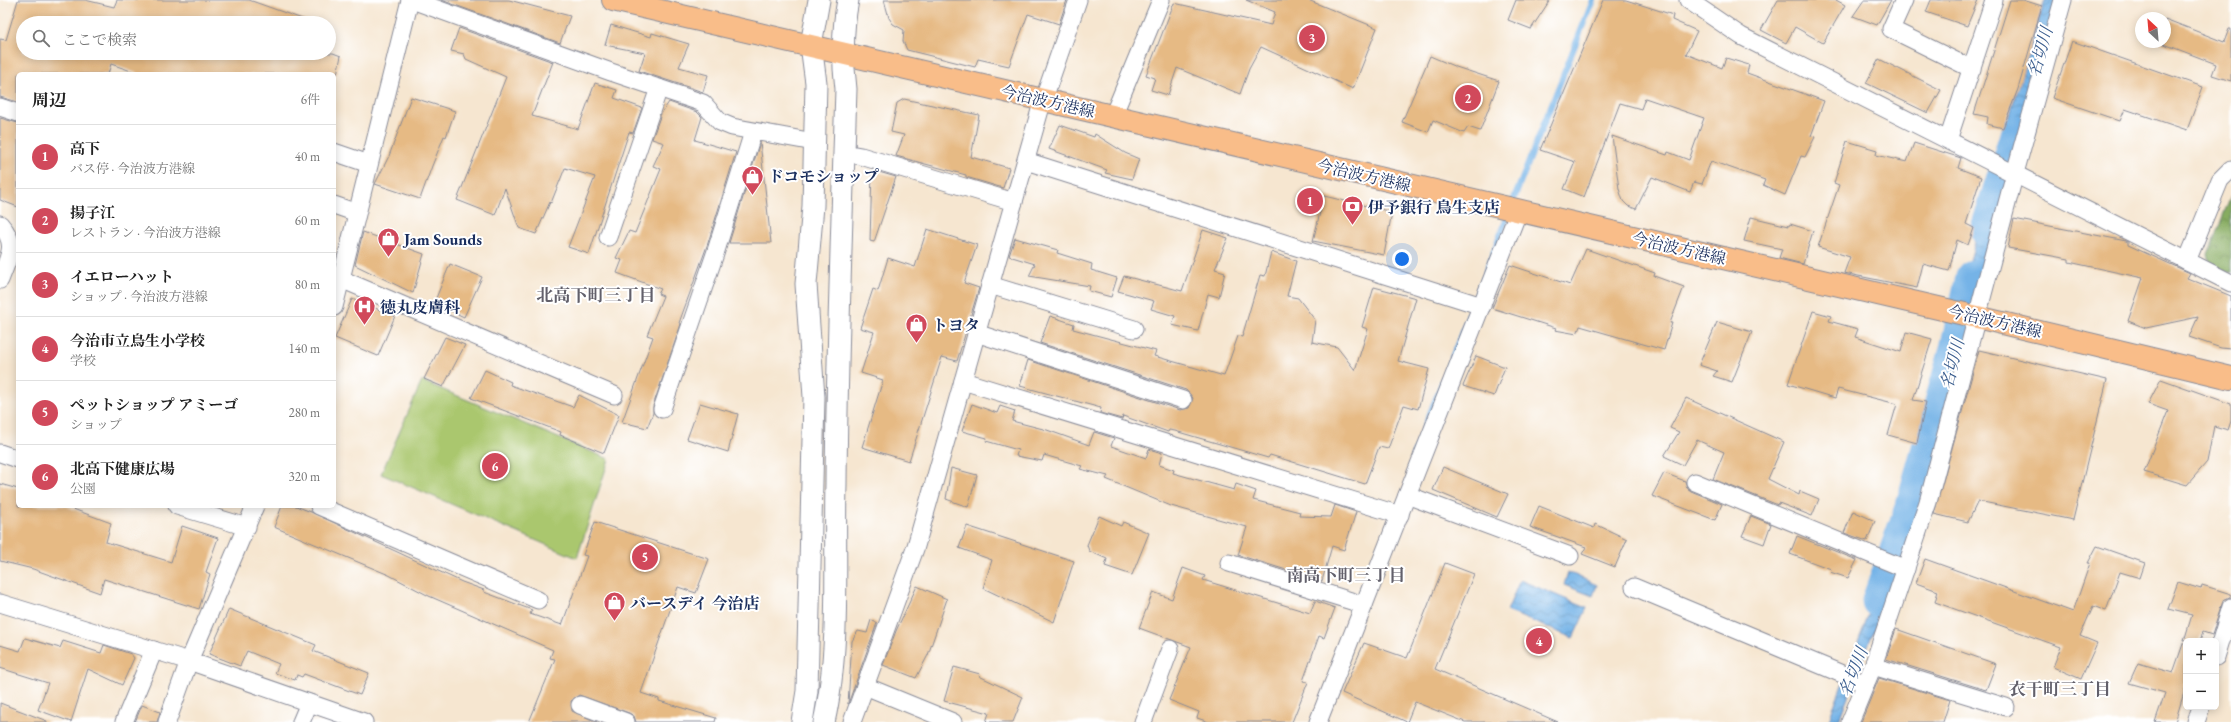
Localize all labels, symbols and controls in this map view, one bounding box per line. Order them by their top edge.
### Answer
north arrow [2135,12,2171,48]
search box [16,16,336,60]
pin: 3 [1299,23,1325,53]
water label: 名切川 [2022,23,2058,80]
icon: search [30,27,52,49]
text: ここで検索 [62,30,137,49]
street label: 今治波方港線 [999,80,1097,123]
pin: 2 [1455,83,1481,113]
text: 周辺 [32,89,66,111]
text: 6件 [301,91,320,108]
text: 高下 [70,139,100,158]
text: 1 [42,148,48,165]
text: 40 m [295,148,320,165]
street label: 今治波方港線 [1315,154,1413,197]
text: バス停 · 今治波方港線 [70,160,195,177]
shop icon: ドコモショップ [740,163,766,196]
place label: ドコモショップ [768,166,879,187]
pin: 1 [1297,186,1323,216]
bank icon: 伊予銀行 鳥生支店 [1340,194,1366,227]
place label: 伊予銀行 鳥生支店 [1368,197,1500,218]
text: 揚子江 [70,203,115,222]
text: 2 [42,212,48,229]
text: 60 m [295,212,320,229]
text: レストラン · 今治波方港線 [70,224,220,241]
shop icon: Jam Sounds [375,226,401,259]
street label: 今治波方港線 [1630,227,1728,270]
place label: Jam Sounds [402,229,482,250]
your location [1392,249,1412,269]
text: イエローハット [70,267,174,286]
text: 3 [42,276,48,293]
text: 80 m [295,276,320,293]
district label: 北高下町三丁目 [537,284,656,306]
text: ショップ · 今治波方港線 [70,288,208,305]
hospital icon: 徳丸皮膚科 [352,294,378,327]
place label: 徳丸皮膚科 [380,297,461,318]
street label: 今治波方港線 [1946,300,2044,343]
shop icon: トヨタ [903,312,929,345]
place label: トヨタ [932,315,980,336]
text: 今治市立鳥生小学校 [70,331,205,350]
water label: 名切川 [1935,335,1969,391]
text: 4 [42,340,48,357]
text: 140 m [289,340,320,357]
text: 学校 [70,352,96,369]
text: ペットショップ アミーゴ [70,395,238,414]
text: 5 [42,404,48,421]
text: 280 m [289,404,320,421]
text: ショップ [70,416,122,433]
pin: 6 [482,451,508,481]
text: 北高下健康広場 [70,459,175,478]
text: 6 [42,468,48,485]
text: 320 m [289,468,320,485]
text: 公園 [70,480,96,497]
pin: 5 [632,542,658,572]
district label: 南高下町三丁目 [1287,564,1406,586]
shop icon: バースデイ 今治店 [601,590,627,623]
place label: バースデイ 今治店 [630,593,760,614]
pin: 4 [1526,626,1552,656]
map controls [2183,638,2219,710]
button: + [2183,638,2219,674]
water label: 名切川 [1834,642,1873,700]
button: − [2183,674,2219,710]
district label: 衣干町三丁目 [2009,678,2111,700]

